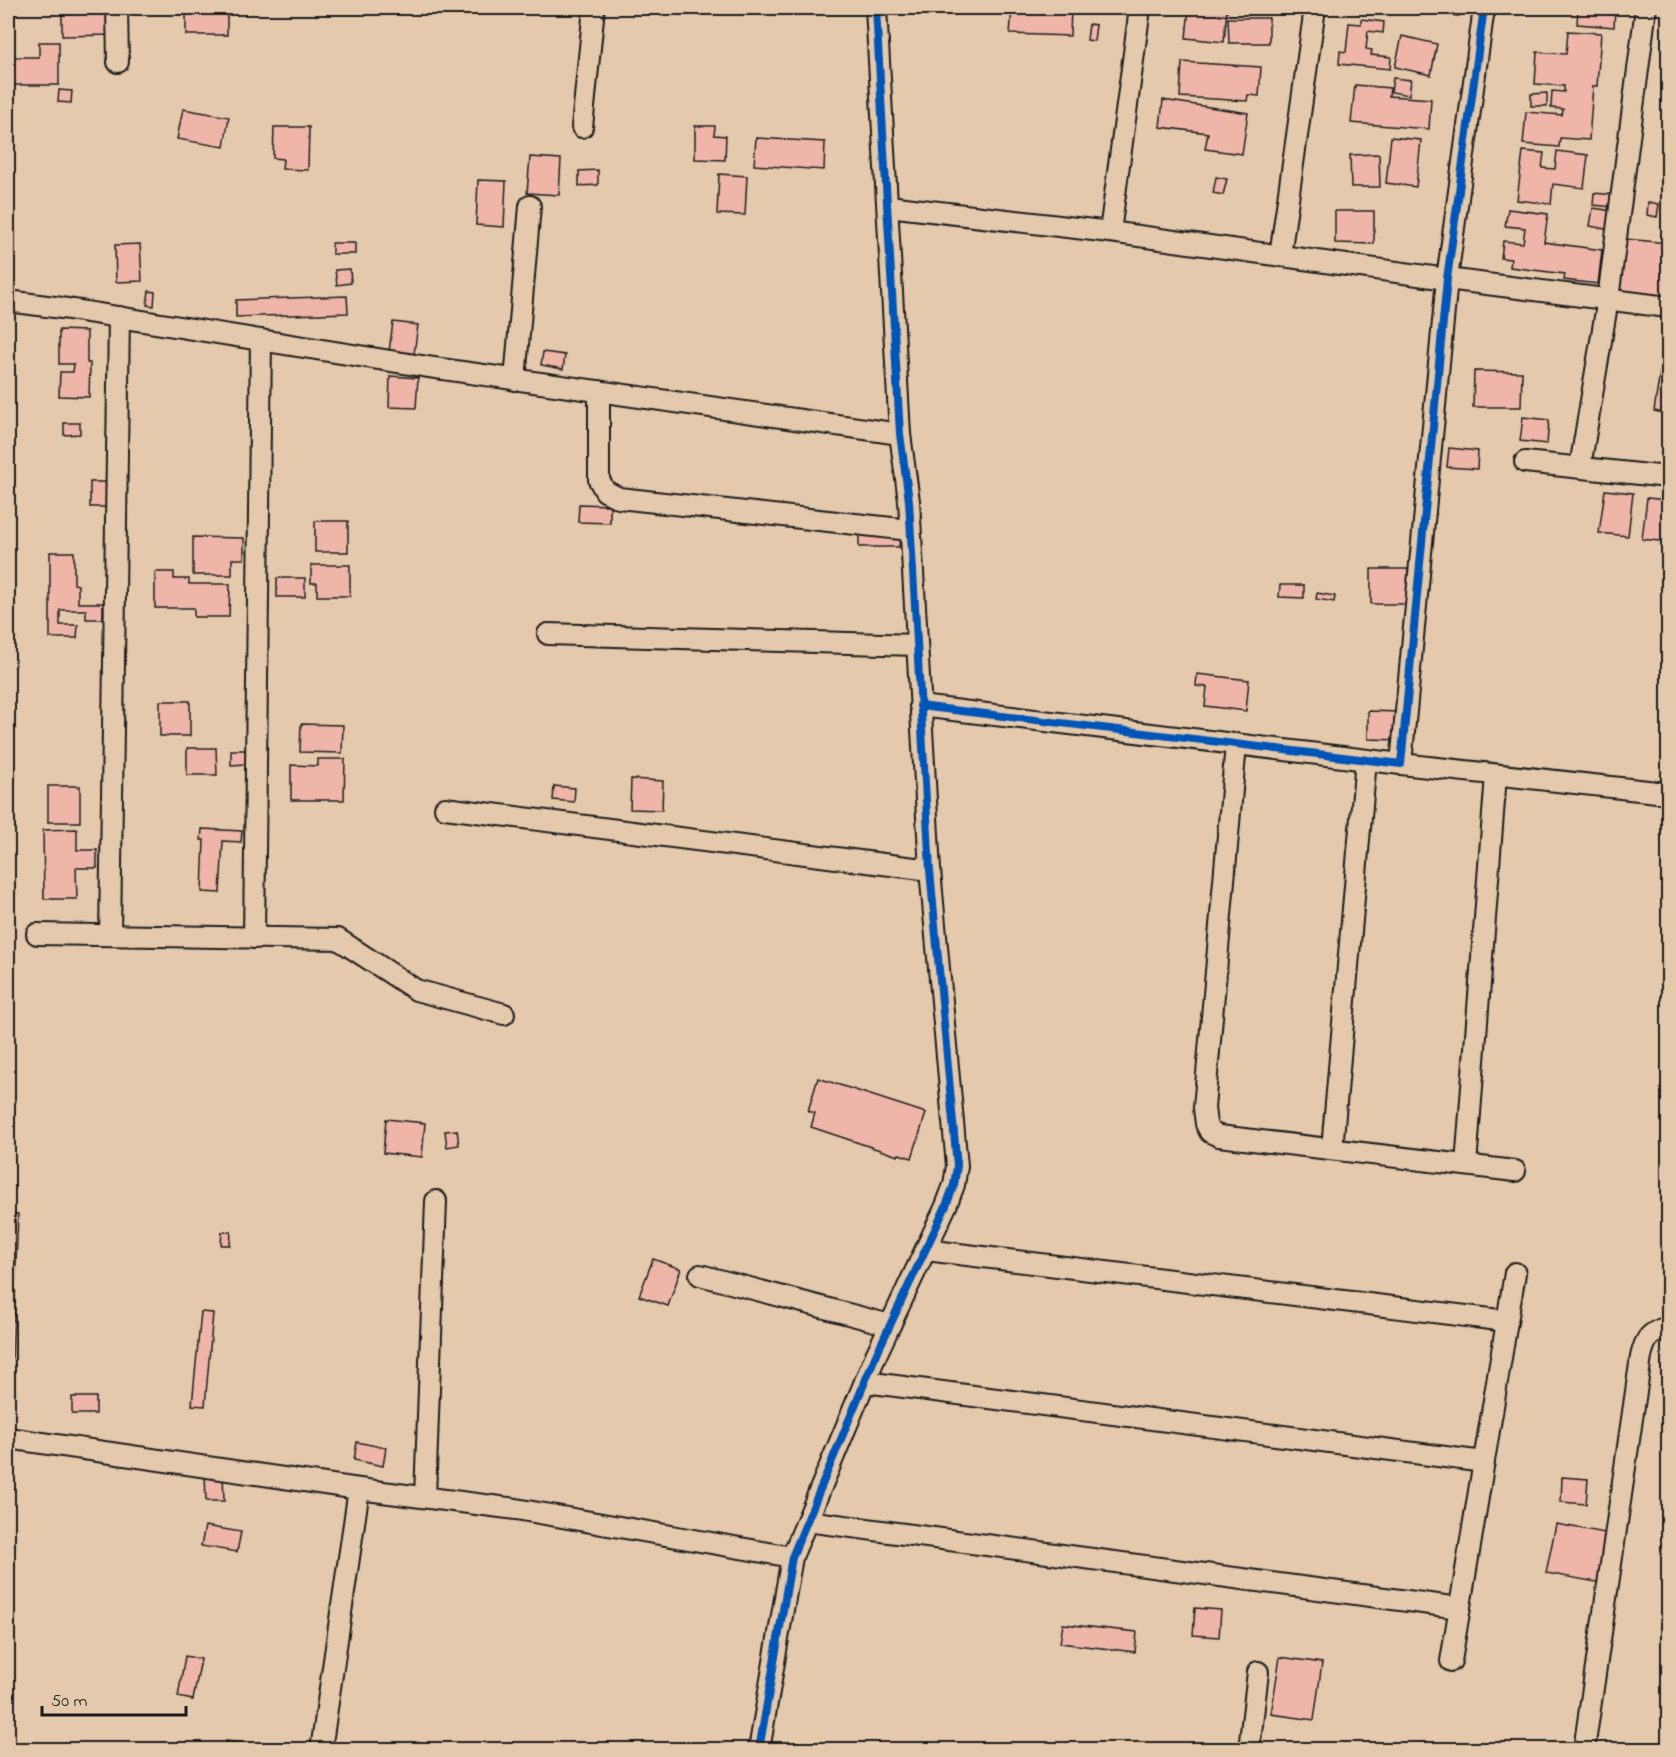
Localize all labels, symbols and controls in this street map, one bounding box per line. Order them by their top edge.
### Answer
scale bar [42,1679,186,1717]
text: 50 m [51,1689,88,1715]

